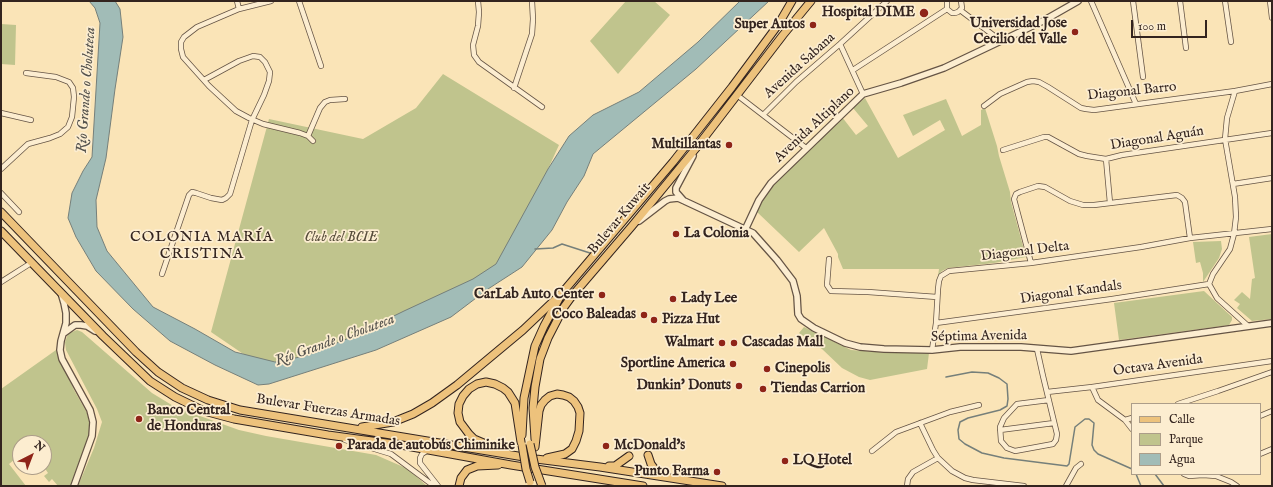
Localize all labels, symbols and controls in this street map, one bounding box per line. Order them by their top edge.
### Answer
place label: Hospital DIME [822,5,915,21]
marker: Hospital DIME [918,7,930,19]
scale bar [1133,12,1209,38]
place label: Universidad Jose Cecilio del Valle [970,16,1067,48]
place label: Super Autos [734,17,805,33]
text: 100 m [1138,19,1166,34]
marker: Super Autos [808,20,818,30]
water label: Río Grande o Choluteca [74,26,100,154]
marker: Universidad Jose Cecilio del Valle [1070,27,1080,37]
street label: Avenida Sabana [761,30,839,102]
street label: Diagonal Barro [1087,79,1177,105]
street label: Avenida Altiplano [771,84,859,166]
street label: Diagonal Aguán [1109,123,1205,155]
place label: Multillantas [651,137,721,153]
marker: Multillantas [724,140,734,150]
street label: Bulevar Kuwait [585,180,655,258]
place label: La Colonia [684,226,749,242]
district label: COLONIA MARÍA CRISTINA [130,229,274,264]
marker: La Colonia [671,229,681,239]
park label: Club del BCIE [304,230,378,246]
street label: Diagonal Delta [980,238,1070,266]
street label: Diagonal Kandals [1019,278,1123,308]
place label: CarLab Auto Center [474,287,594,303]
marker: CarLab Auto Center [597,290,607,300]
place label: Lady Lee [681,291,737,307]
marker: Lady Lee [668,294,678,304]
place label: Coco Baleadas [552,307,636,323]
marker: Coco Baleadas [639,310,649,320]
water label: Río Grande o Choluteca [273,311,397,371]
place label: Pizza Hut [662,312,720,328]
marker: Pizza Hut [649,315,659,325]
street label: Séptima Avenida [931,328,1027,346]
place label: Walmart [665,335,714,351]
place label: Cascadas Mall [742,335,823,351]
marker: Walmart [717,338,727,348]
marker: Cascadas Mall [729,338,739,348]
street label: Octava Avenida [1112,351,1204,381]
place label: Sportline America [621,356,725,372]
marker: Sportline America [728,359,738,369]
place label: Cinepolis [775,361,830,377]
marker: Cinepolis [762,364,772,374]
place label: Dunkin' Donuts [636,378,731,394]
marker: Dunkin' Donuts [734,381,744,391]
place label: Tiendas Carrion [771,381,865,397]
marker: Tiendas Carrion [758,384,768,394]
street label: Bulevar Fuerzas Armadas [255,391,401,431]
place label: Banco Central de Honduras [147,403,230,436]
legend [1131,403,1261,475]
text: Calle [1169,412,1195,427]
marker: Banco Central de Honduras [134,414,144,424]
text: Parque [1169,432,1203,447]
north arrow [12,435,52,475]
text: N [31,438,48,455]
place label: Parada de autobús Chiminike [347,438,515,454]
place label: McDonald's [614,438,685,454]
marker: Parada de autobús Chiminike [334,441,344,451]
marker: McDonald's [601,441,611,451]
text: Agua [1169,452,1195,467]
place label: LQ Hotel [793,453,852,469]
marker: LQ Hotel [780,456,790,466]
place label: Punto Farma [634,464,709,480]
marker: Punto Farma [712,467,722,477]

